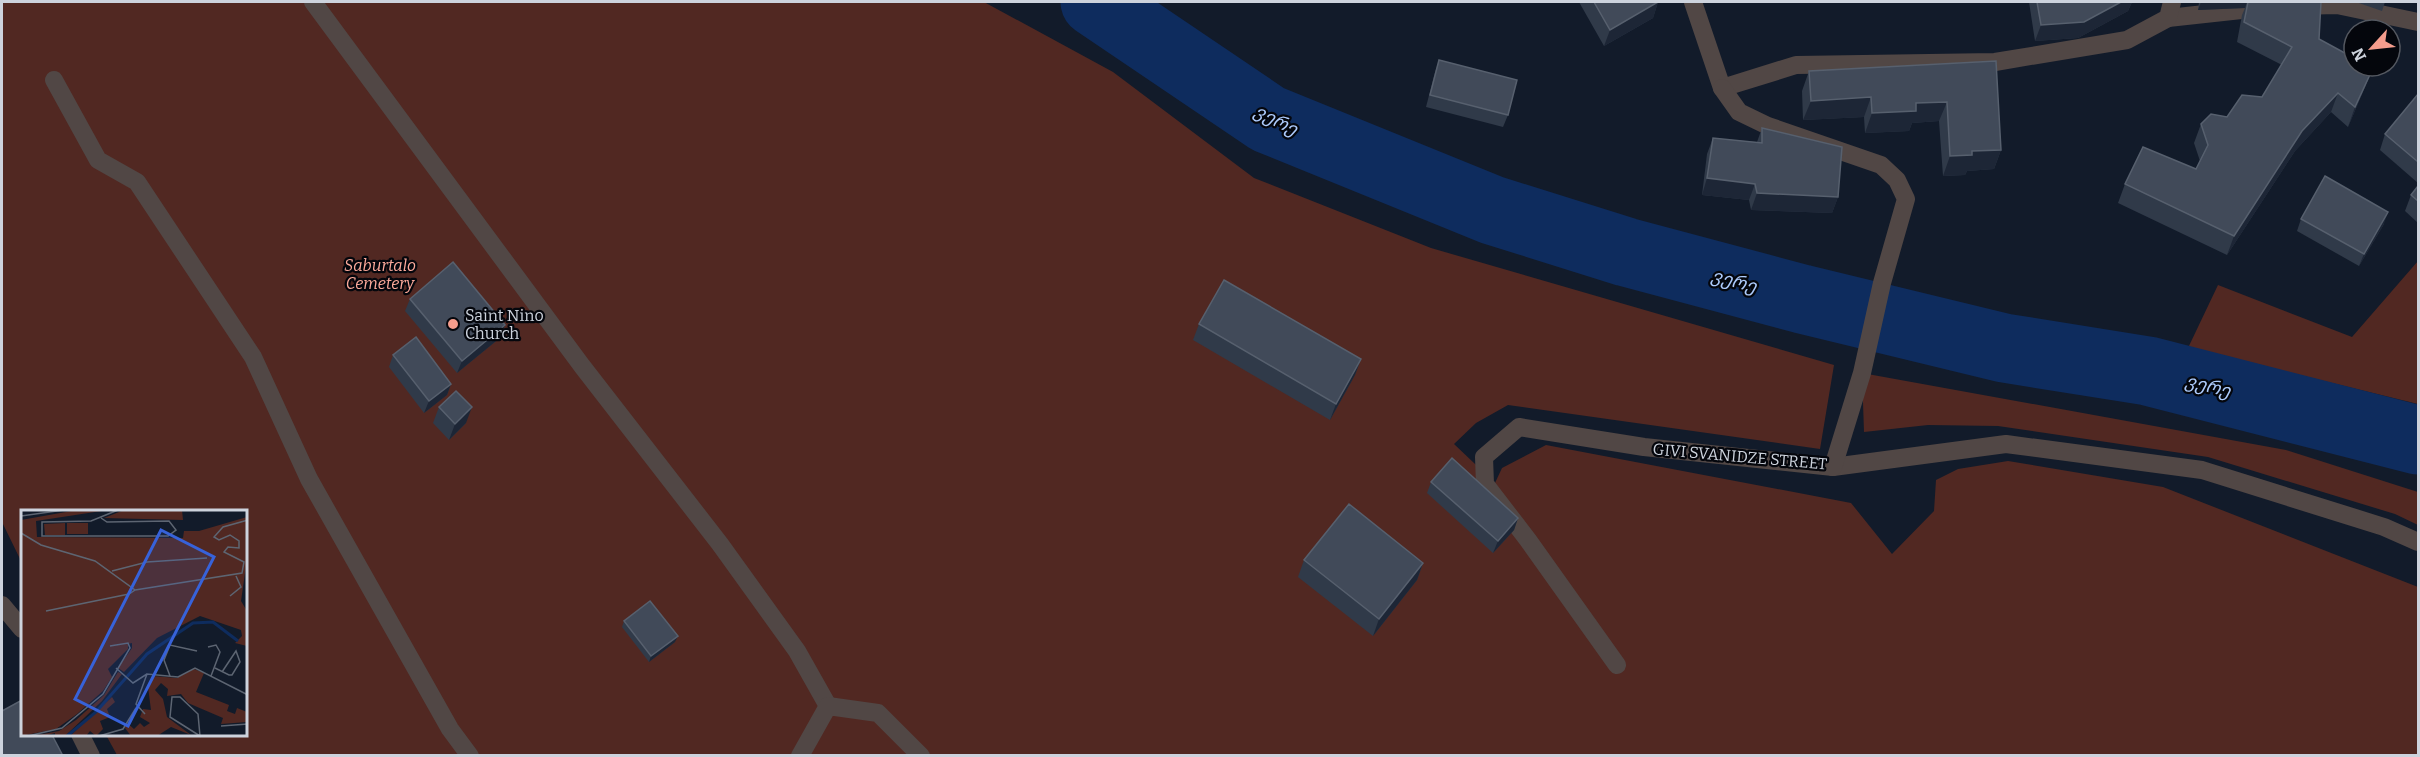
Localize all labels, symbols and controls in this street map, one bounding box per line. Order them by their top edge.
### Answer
north arrow [2342,18,2402,78]
text: N [2348,45,2370,64]
water label: ვერე [1251,100,1302,140]
park label: Saburtalo Cemetery [344,256,416,293]
water label: ვერე [1709,264,1759,298]
place label: Saint Nino Church [465,306,544,343]
marker: Saint Nino Church [446,317,460,331]
water label: ვერე [2183,370,2233,402]
street label: GIVI SVANIDZE STREET [1652,439,1828,474]
inset map [21,510,248,736]

